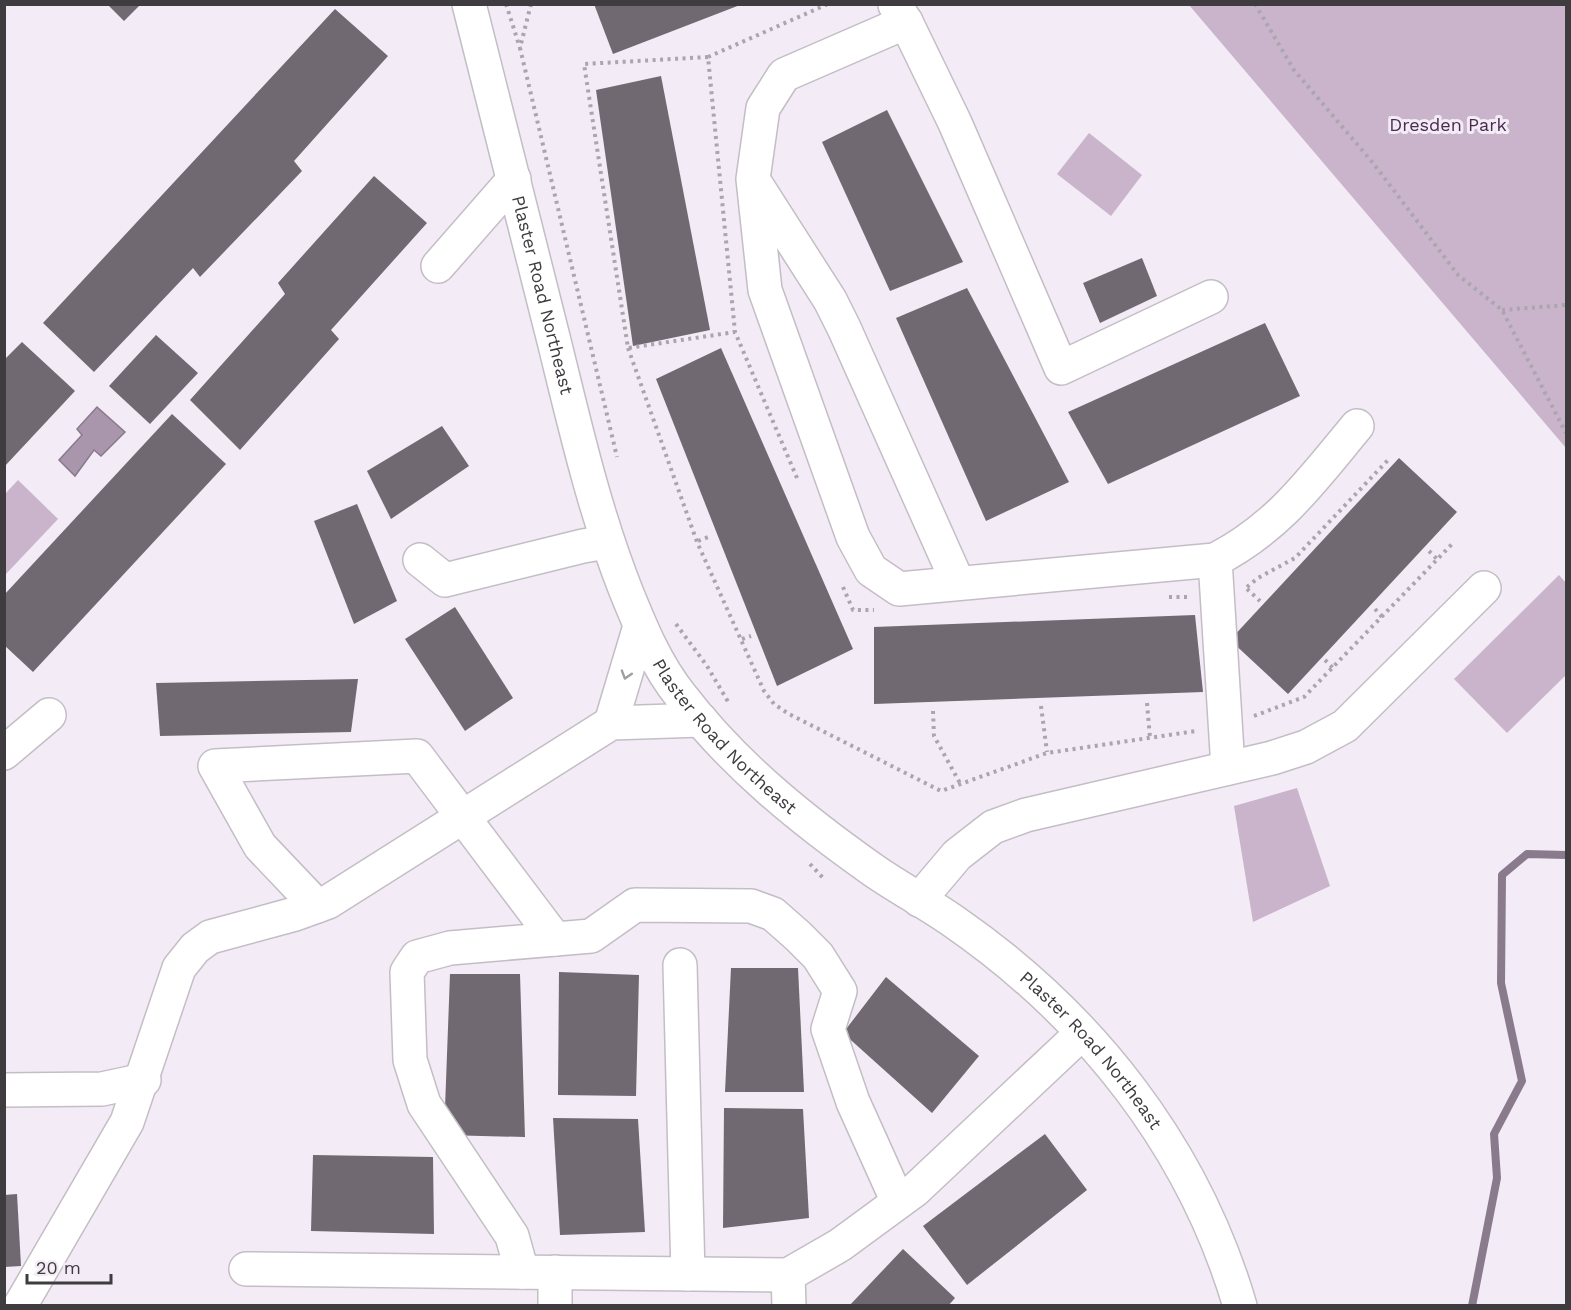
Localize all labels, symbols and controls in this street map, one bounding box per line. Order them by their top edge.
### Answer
park label: Dresden Park [1389,114,1507,135]
street label: Plaster Road Northeast [508,193,578,397]
street label: Plaster Road Northeast [649,655,802,818]
one-way arrow [621,669,633,680]
street label: Plaster Road Northeast [1016,966,1167,1133]
scale bar [27,1247,111,1285]
text: 20 m [36,1257,81,1278]

